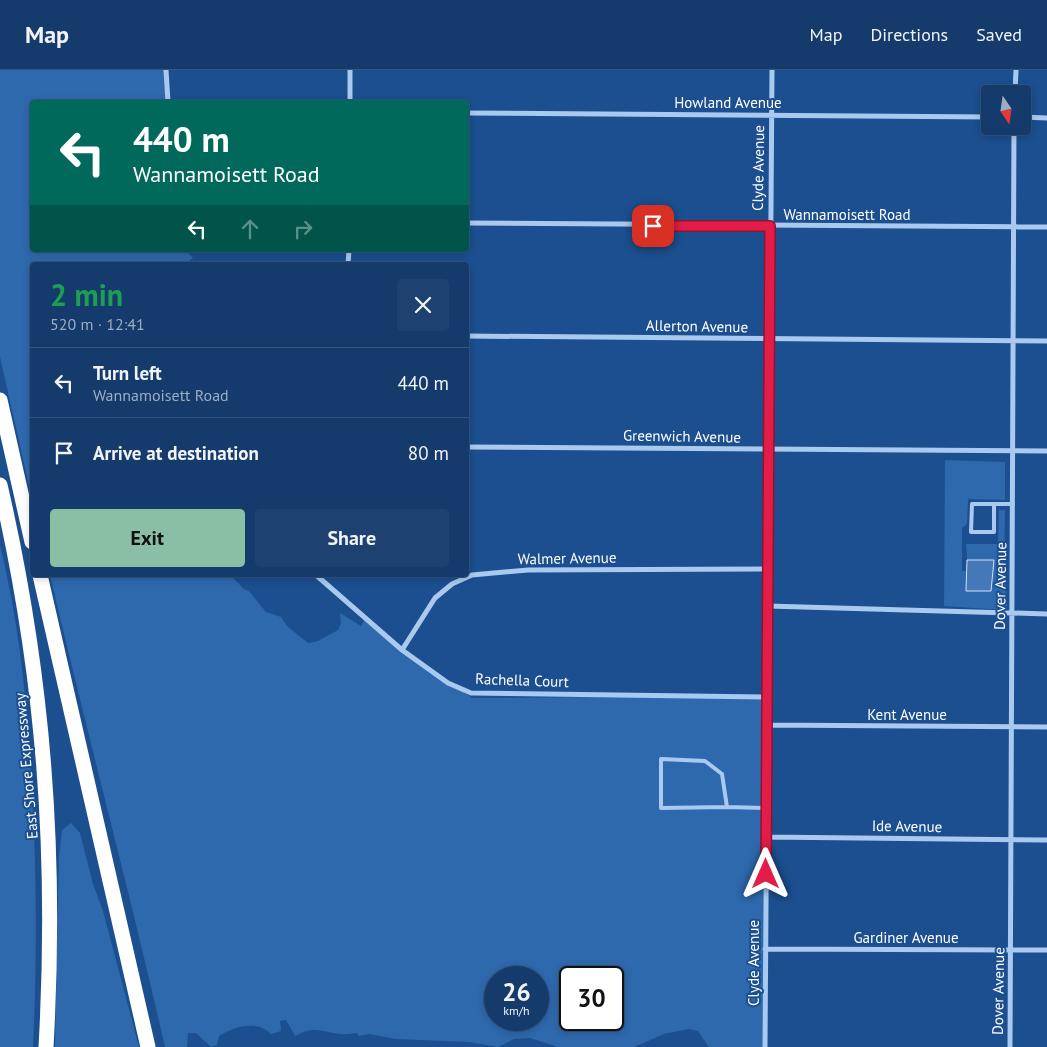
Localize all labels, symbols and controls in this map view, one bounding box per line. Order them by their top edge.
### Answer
text: Map [25,19,69,50]
text: Map [810,23,842,46]
text: Directions [870,23,948,46]
text: Saved [976,23,1022,46]
north arrow [981,85,1031,135]
map controls [981,85,1031,135]
street label: Howland Avenue [674,93,782,112]
text: 440 m [133,116,230,162]
icon: left [50,120,115,185]
street label: Clyde Avenue [748,125,768,211]
text: Wannamoisett Road [133,160,320,188]
pin [632,205,674,247]
street label: Wannamoisett Road [783,205,911,224]
icon: arrive [639,212,667,240]
icon: left [183,215,211,243]
icon: ahead [236,215,264,243]
icon: right [289,215,317,243]
text: 2 min [50,275,123,314]
button: close [397,279,449,331]
text: 520 m · 12:41 [50,314,145,334]
street label: Allerton Avenue [646,316,748,336]
text: Turn left [93,361,162,385]
icon: left [50,369,78,397]
text: 440 m [397,371,449,395]
text: Wannamoisett Road [93,385,229,405]
street label: Greenwich Avenue [623,425,741,447]
icon: arrive [50,439,78,467]
text: Arrive at destination [93,441,259,465]
text: 80 m [408,441,449,465]
button: Exit [50,509,245,567]
button: Share [255,509,449,567]
street label: Dover Avenue [990,542,1010,630]
street label: Walmer Avenue [517,548,617,568]
street label: Rachella Court [475,669,569,691]
street label: East Shore Expressway [10,692,42,840]
street label: Kent Avenue [867,705,947,724]
street label: Ide Avenue [872,816,942,836]
position arrow [739,847,791,899]
street label: Clyde Avenue [744,920,763,1006]
street label: Gardiner Avenue [853,928,959,947]
street label: Dover Avenue [988,947,1008,1035]
speed limit sign: 30 [559,966,624,1031]
text: 26 [502,976,531,1008]
text: km/h [503,1003,530,1018]

